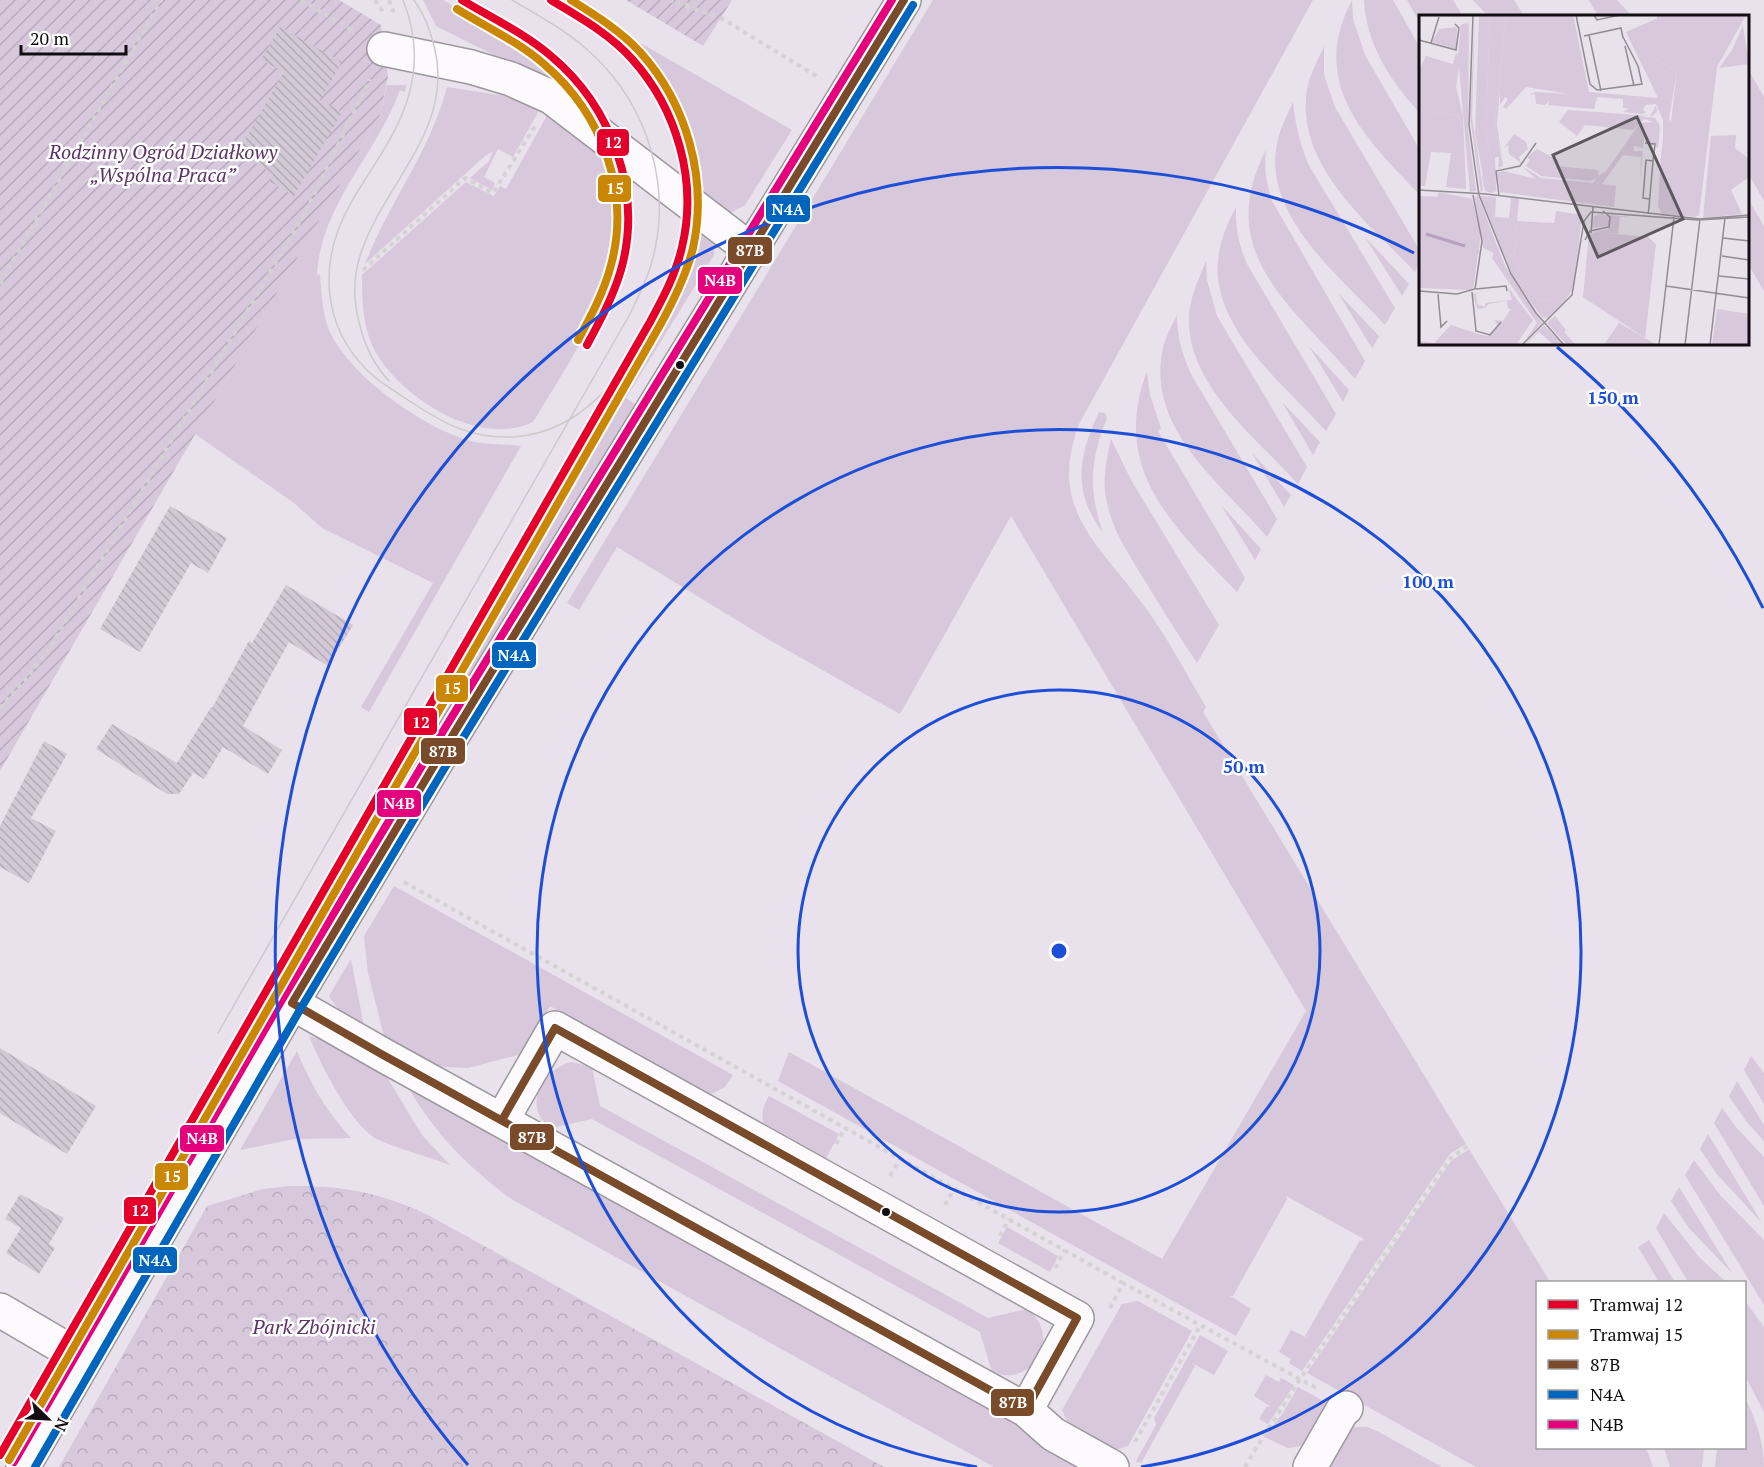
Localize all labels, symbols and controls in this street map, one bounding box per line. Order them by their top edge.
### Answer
inset map [1419,15,1749,345]
scale bar [21,18,126,56]
text: 20 m [30,26,70,50]
line badge: 12 [596,128,630,157]
text: 12 [604,131,622,153]
park label: Rodzinny Ogród Działkowy „Wspólna Praca” [48,138,278,188]
line badge: 15 [597,174,632,203]
text: 15 [606,177,624,199]
line badge: N4A [765,194,811,223]
text: N4A [772,198,805,220]
line badge: 87B [727,236,773,265]
text: 87B [736,239,764,261]
line badge: N4B [697,266,743,295]
text: N4B [704,269,736,291]
unlabelled marker [674,359,686,371]
text: 150 m [1587,385,1639,409]
text: 100 m [1402,569,1454,593]
line badge: N4A [491,641,537,669]
text: N4A [498,644,531,666]
line badge: 15 [435,674,469,703]
text: 15 [443,677,461,699]
line badge: 12 [403,707,438,736]
text: 12 [412,711,430,733]
line badge: 87B [420,737,466,765]
text: 87B [429,740,457,762]
text: 50 m [1223,754,1265,778]
line badge: N4B [376,789,422,818]
text: N4B [383,792,415,814]
centre of rings [1049,941,1069,961]
line badge: 87B [509,1123,555,1151]
line badge: N4B [179,1124,225,1153]
text: 87B [518,1126,546,1148]
text: N4B [186,1127,218,1149]
line badge: 15 [154,1162,189,1191]
text: 15 [163,1165,181,1187]
line badge: 12 [123,1196,157,1225]
text: 12 [131,1199,149,1221]
unlabelled marker [880,1206,892,1218]
line badge: N4A [132,1246,178,1274]
text: N4A [139,1249,172,1271]
legend [1536,1281,1746,1449]
text: Tramwaj 12 [1590,1292,1683,1316]
park label: Park Zbójnicki [252,1313,376,1340]
text: Tramwaj 15 [1590,1322,1683,1346]
text: 87B [1590,1352,1620,1376]
text: N4A [1590,1382,1626,1406]
line badge: 87B [990,1388,1035,1417]
north arrow [18,1389,78,1449]
text: 87B [999,1391,1027,1413]
text: N4B [1590,1412,1624,1436]
text: N [49,1415,74,1435]

